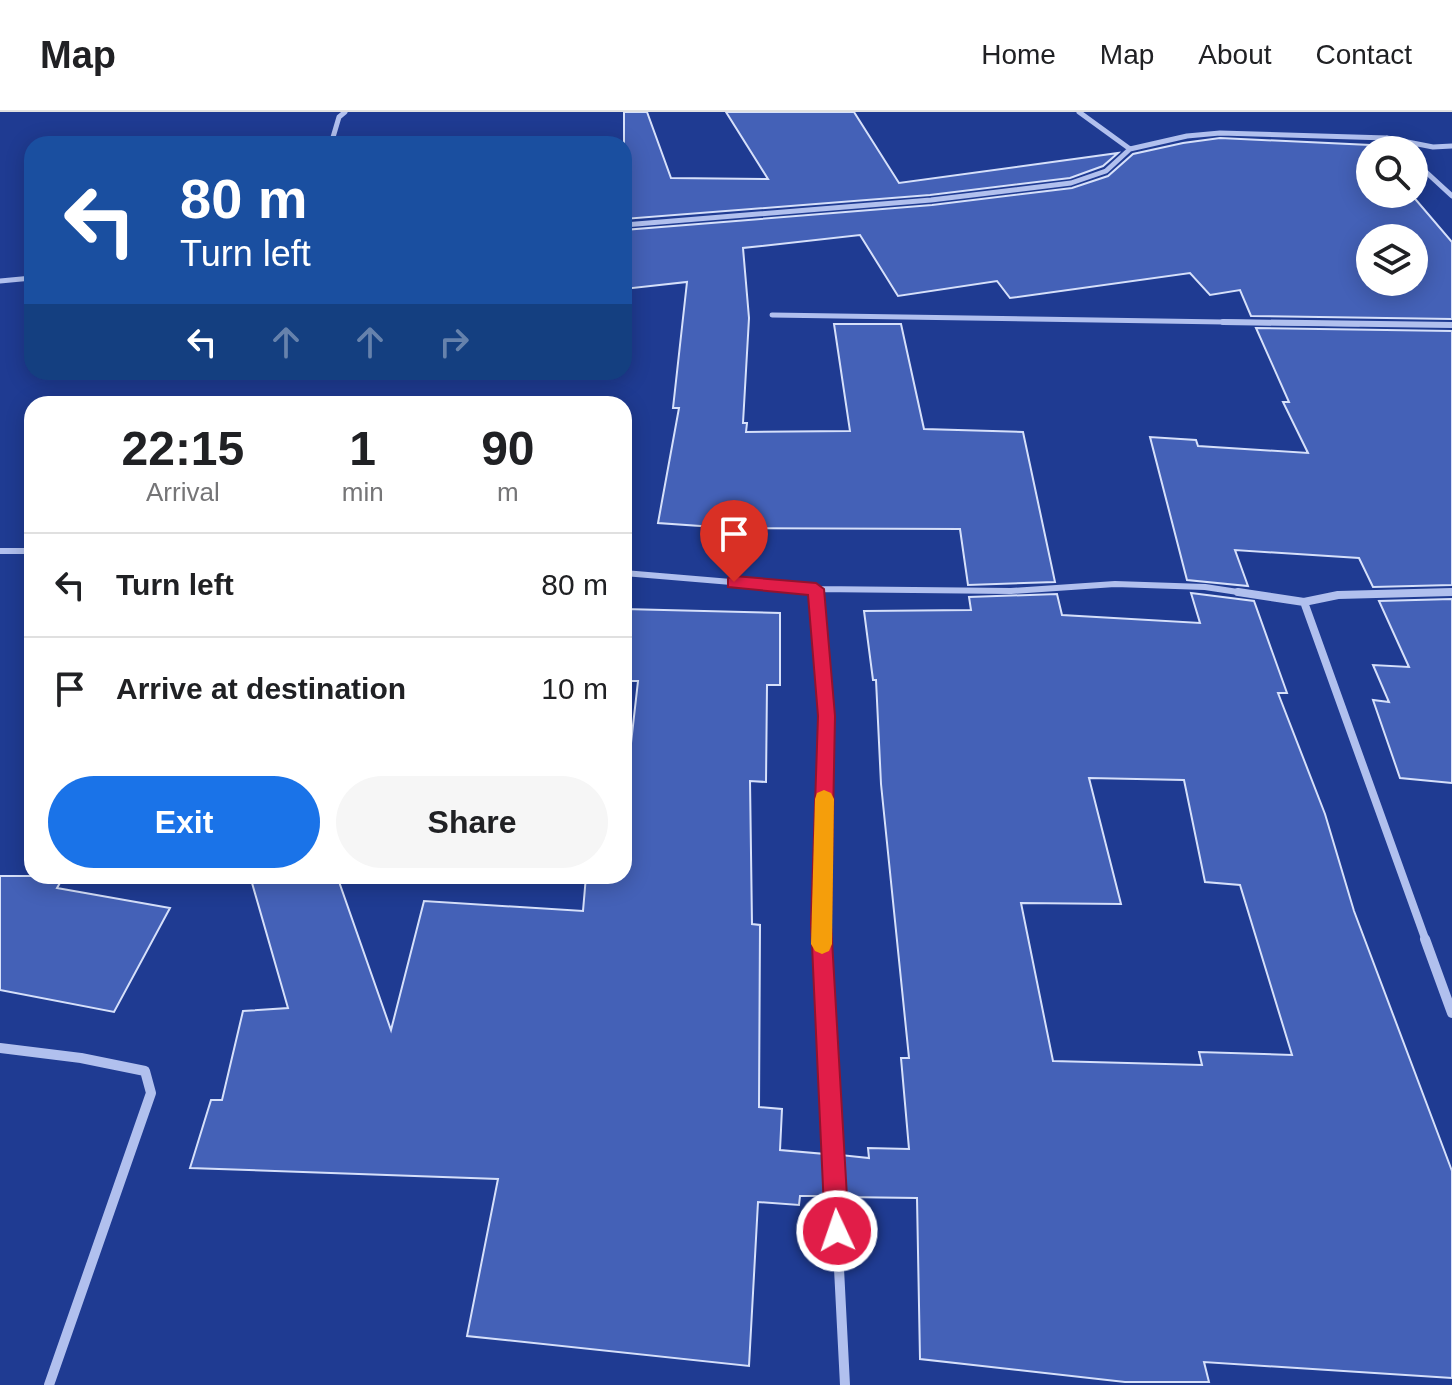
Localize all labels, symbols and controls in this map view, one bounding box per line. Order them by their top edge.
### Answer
text: Map [40,34,116,76]
text: Home [981,39,1056,70]
text: Map [1100,39,1154,70]
text: About [1198,39,1272,70]
text: Contact [1316,39,1412,70]
map controls [1356,136,1428,296]
button: search [1356,136,1428,208]
text: 80 m [180,167,308,230]
icon: left [48,168,152,272]
button: layers [1356,224,1428,296]
text: Turn left [180,233,311,274]
icon: left [180,320,224,364]
icon: ahead [264,320,308,364]
icon: ahead [348,320,392,364]
icon: right [432,320,476,364]
text: 22:15 [121,422,244,475]
text: 1 [349,422,376,475]
text: 90 [481,422,535,475]
text: Arrival [146,477,220,507]
text: min [342,477,384,507]
text: m [497,477,519,507]
pin [700,500,768,582]
icon: arrive [712,512,756,556]
icon: left [48,563,92,607]
text: Turn left [116,568,234,601]
text: 80 m [541,568,608,601]
icon: arrive [48,667,92,711]
text: Arrive at destination [116,672,406,705]
text: 10 m [541,672,608,705]
button: Exit [48,776,320,868]
button: Share [336,776,608,868]
position arrow [795,1189,879,1273]

